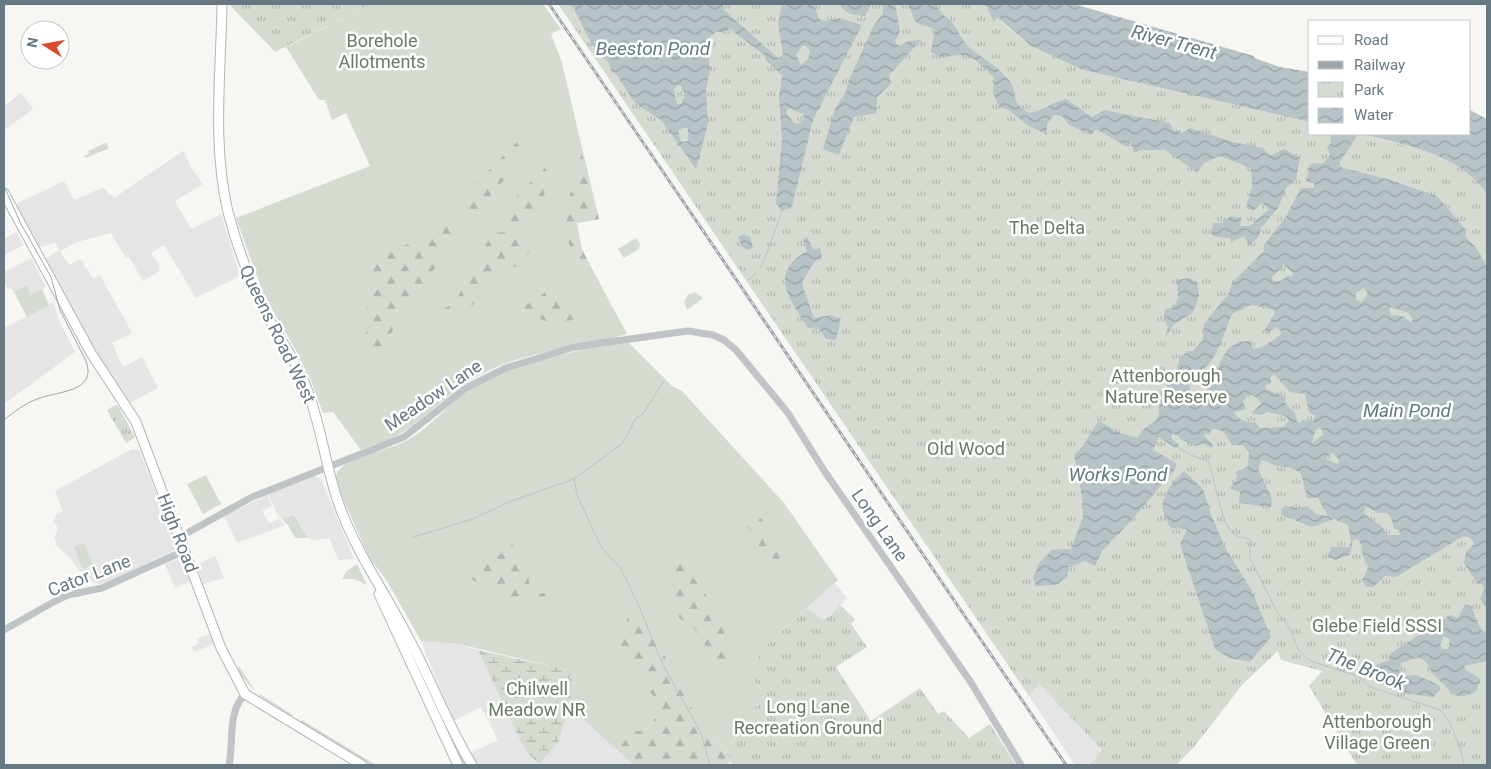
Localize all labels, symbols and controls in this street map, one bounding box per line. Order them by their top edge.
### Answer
north arrow [20,20,70,70]
water label: River Trent [1129,20,1220,65]
legend [1308,20,1471,135]
park label: Borehole Allotments [338,30,426,72]
text: Road [1354,31,1388,49]
text: N [23,36,41,49]
water label: Beeston Pond [596,37,711,60]
text: Railway [1354,56,1405,74]
text: Park [1354,81,1385,99]
text: Water [1354,106,1393,124]
park label: The Delta [1009,217,1085,238]
street label: Queens Road West [235,261,321,407]
street label: Meadow Lane [381,355,485,435]
park label: Attenborough Nature Reserve [1105,365,1227,407]
water label: Main Pond [1363,399,1452,422]
park label: Old Wood [927,438,1005,459]
water label: Works Pond [1069,463,1168,486]
street label: Long Lane [847,485,913,565]
street label: High Road [153,490,203,576]
street label: Cator Lane [45,550,133,600]
park label: Glebe Field SSSI [1312,615,1442,636]
water label: The Brook [1323,643,1410,696]
park label: Chilwell Meadow NR [488,678,586,720]
park label: Long Lane Recreation Ground [734,696,882,738]
park label: Attenborough Village Green [1322,711,1432,753]

